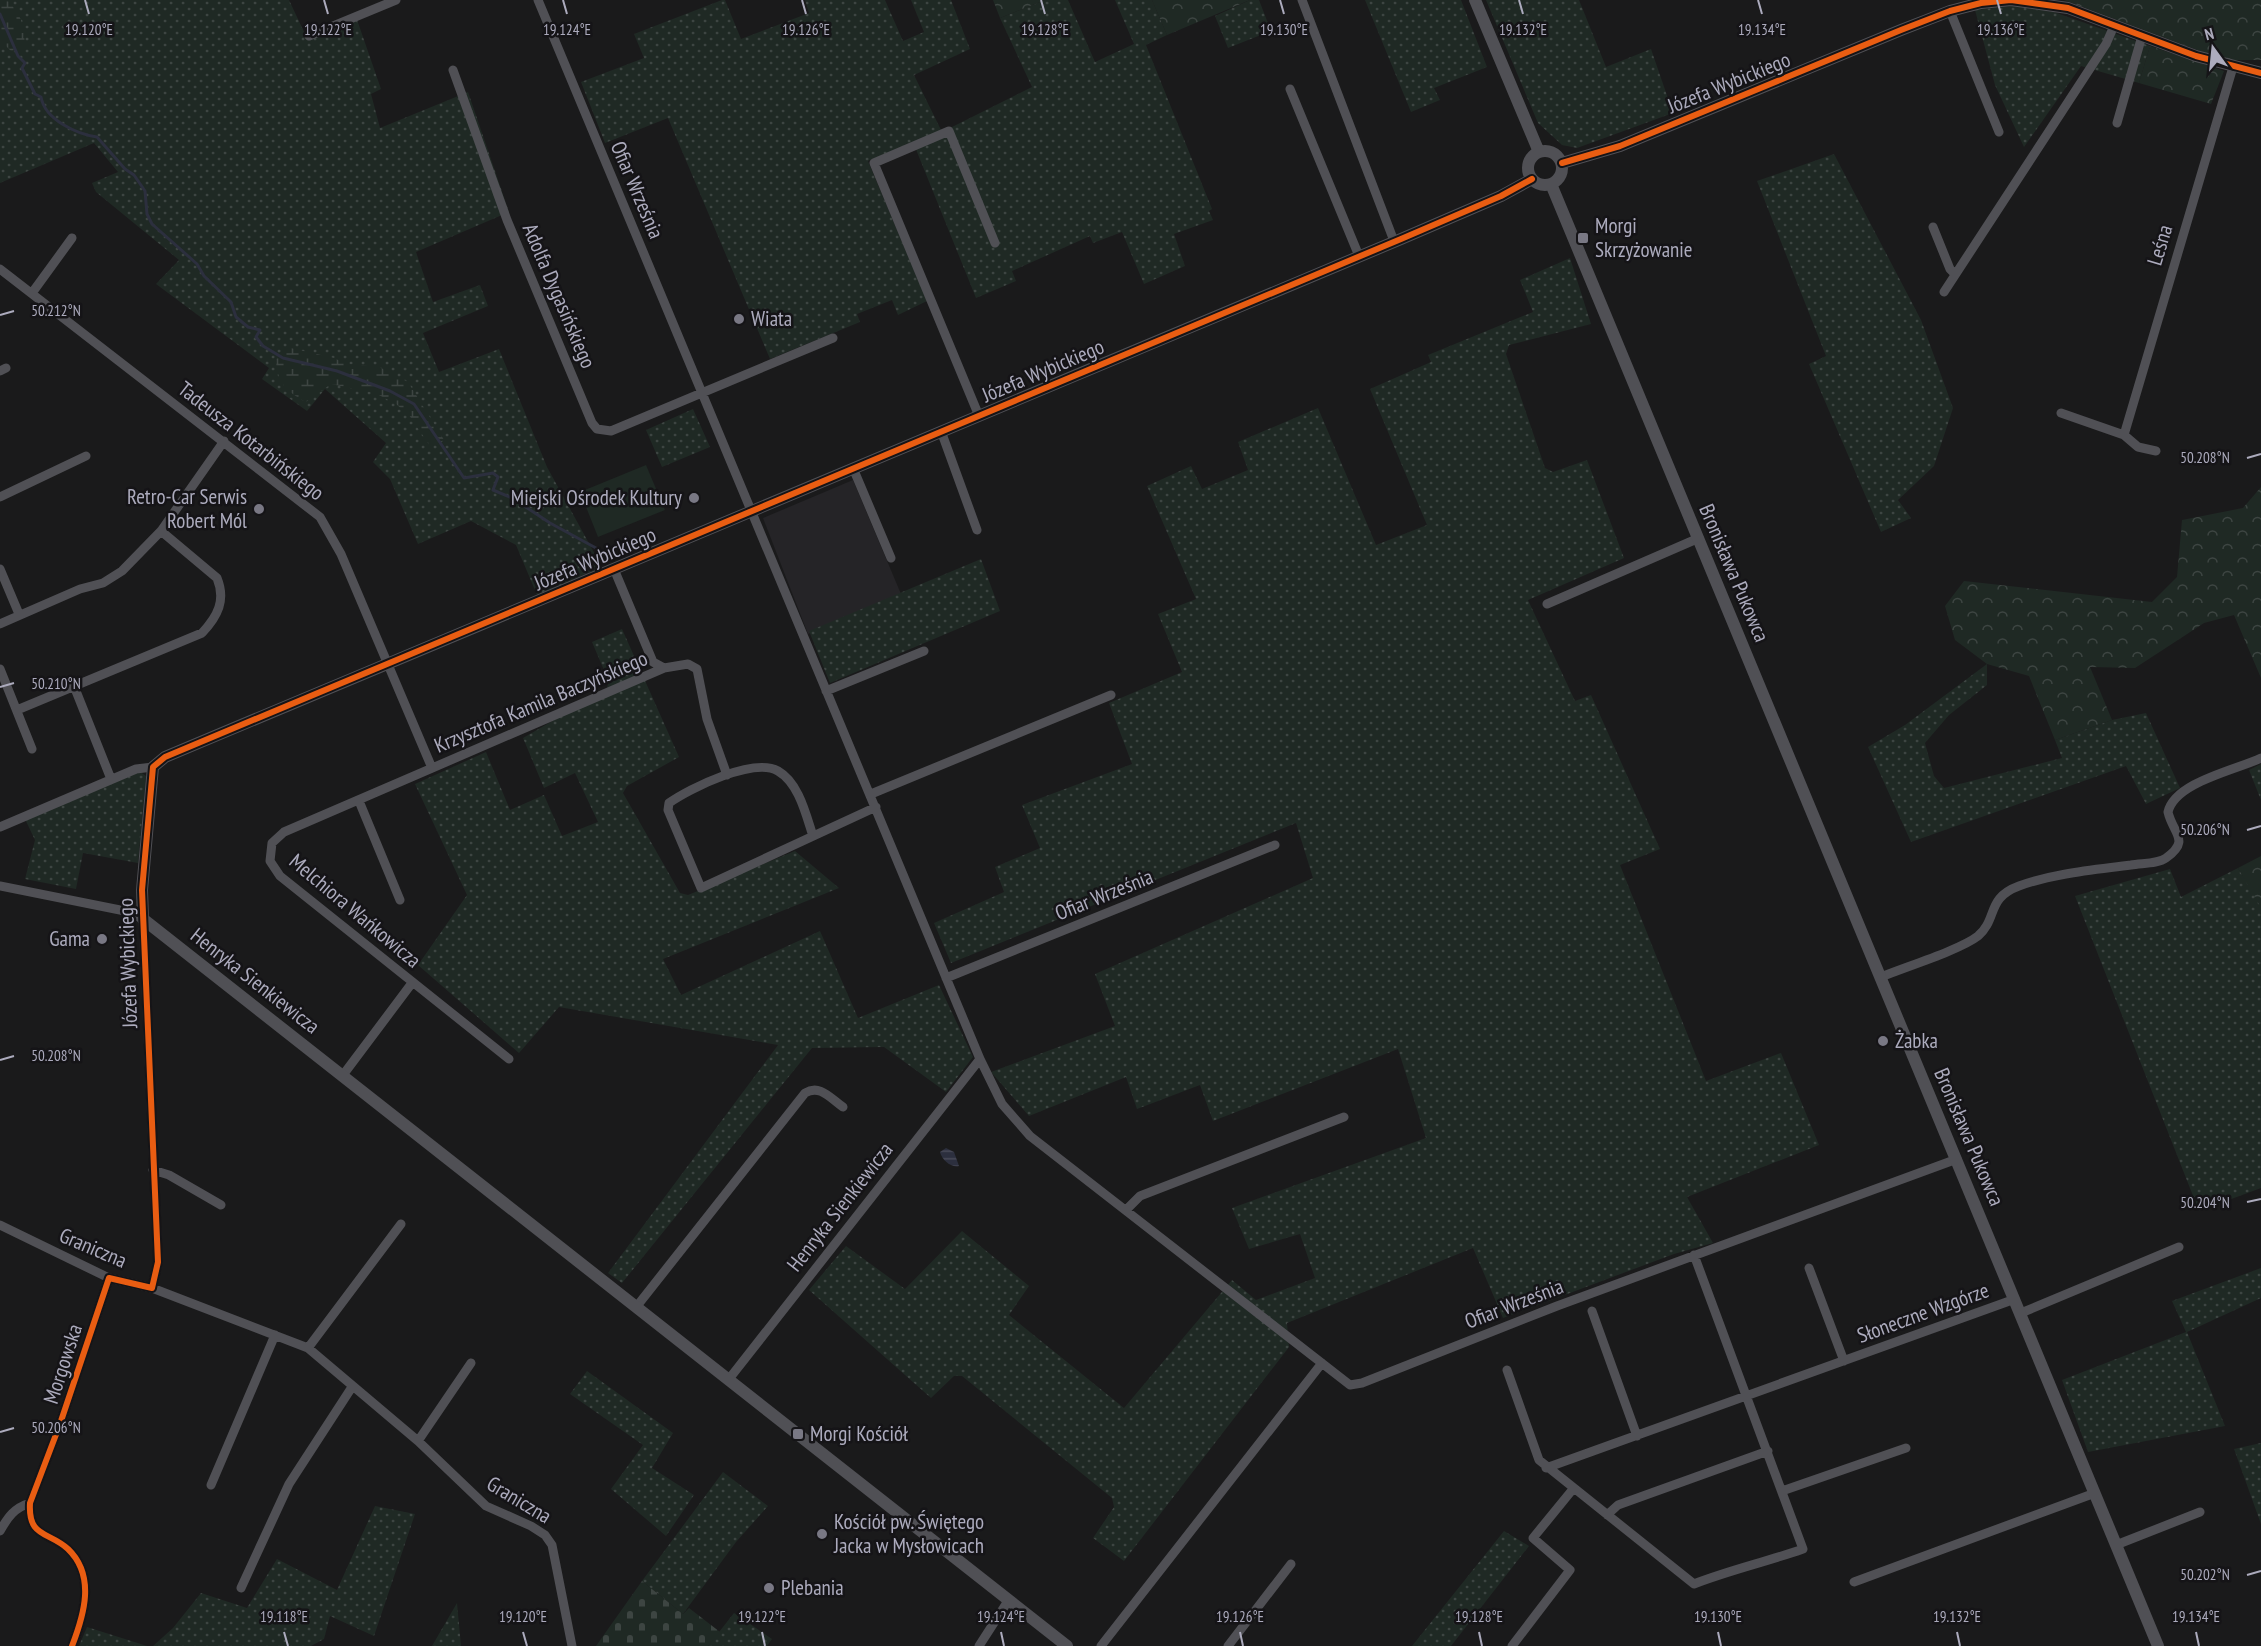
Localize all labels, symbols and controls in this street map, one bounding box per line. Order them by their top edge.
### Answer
north arrow [2183,18,2243,78]
text: 19.120°E [65,20,113,39]
text: 19.122°E [304,20,352,39]
text: 19.124°E [543,20,591,39]
text: 19.126°E [782,20,830,39]
text: 19.128°E [1021,20,1069,39]
text: 19.130°E [1260,20,1308,39]
text: 19.132°E [1499,20,1547,39]
text: 19.134°E [1738,20,1786,39]
text: 19.136°E [1977,20,2025,39]
text: N [2202,23,2216,44]
street label: Józefa Wybickiego [1663,46,1794,120]
street label: Ofiar Września [605,137,670,243]
place label: Morgi Skrzyżowanie [1595,212,1693,263]
street label: Adolfa Dygasińskiego [517,219,602,372]
street label: Leśna [2141,221,2178,268]
marker: Morgi Skrzyżowanie [1576,231,1590,245]
text: 50.212°N [31,301,81,320]
place label: Wiata [751,305,792,332]
marker: Wiata [732,312,746,326]
street label: Józefa Wybickiego [977,333,1108,409]
street label: Tadeusza Kotarbińskiego [173,375,330,506]
text: 50.208°N [2180,448,2230,467]
place label: Retro-Car Serwis Robert Mól [127,483,247,534]
place label: Miejski Ośrodek Kultury [511,484,682,511]
marker: Miejski Ośrodek Kultury [687,491,701,505]
street label: Bronisława Pukowca [1693,500,1776,646]
marker: Retro-Car Serwis Robert Mól [252,502,266,516]
street label: Józefa Wybickiego [529,521,660,597]
street label: Krzysztofa Kamila Baczyńskiego [430,644,652,759]
text: 50.210°N [31,674,81,693]
text: 50.206°N [2180,820,2230,839]
street label: Melchiora Wańkowicza [284,848,427,974]
street label: Ofiar Września [1051,863,1157,926]
street label: Józefa Wybickiego [112,898,143,1029]
street label: Henryka Sienkiewicza [185,922,325,1039]
place label: Gama [49,925,90,952]
marker: Gama [95,932,109,946]
place label: Żabka [1895,1027,1938,1054]
marker: Żabka [1876,1034,1890,1048]
text: 50.208°N [31,1046,81,1065]
street label: Bronisława Pukowca [1928,1064,2011,1210]
street label: Henryka Sienkiewicza [781,1137,898,1277]
text: 50.204°N [2180,1193,2230,1212]
street label: Graniczna [55,1221,131,1274]
street label: Ofiar Września [1461,1272,1567,1335]
street label: Słoneczne Wzgórze [1853,1276,1992,1349]
street label: Morgowska [37,1321,88,1407]
text: 50.206°N [31,1418,81,1437]
place label: Morgi Kościół [810,1420,908,1447]
marker: Morgi Kościół [791,1427,805,1441]
street label: Graniczna [482,1470,556,1529]
place label: Kościół pw. Świętego Jacka w Mysłowicach [833,1508,984,1559]
marker: Kościół pw. Świętego Jacka w Mysłowicach [815,1527,829,1541]
text: 50.202°N [2180,1565,2230,1584]
place label: Plebania [781,1574,844,1601]
marker: Plebania [762,1581,776,1595]
text: 19.118°E [260,1607,308,1626]
text: 19.120°E [499,1607,547,1626]
text: 19.122°E [738,1607,786,1626]
text: 19.124°E [977,1607,1025,1626]
text: 19.126°E [1216,1607,1264,1626]
text: 19.128°E [1455,1607,1503,1626]
text: 19.130°E [1694,1607,1742,1626]
text: 19.132°E [1933,1607,1981,1626]
text: 19.134°E [2172,1607,2220,1626]

